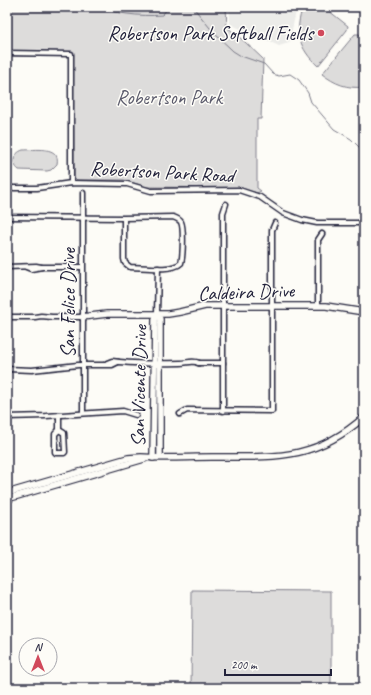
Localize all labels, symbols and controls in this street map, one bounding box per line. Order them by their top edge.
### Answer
place label: Robertson Park Softball Fields [108,21,315,46]
marker: Robertson Park Softball Fields [316,28,326,38]
park label: Robertson Park [116,85,224,110]
street label: Robertson Park Road [89,156,238,188]
street label: San Felice Drive [56,247,81,358]
street label: Caldeira Drive [197,278,296,306]
street label: San Vicente Drive [125,323,153,447]
north arrow [18,637,58,677]
text: N [35,640,44,654]
scale bar [225,651,331,677]
text: 200 m [231,657,258,673]

